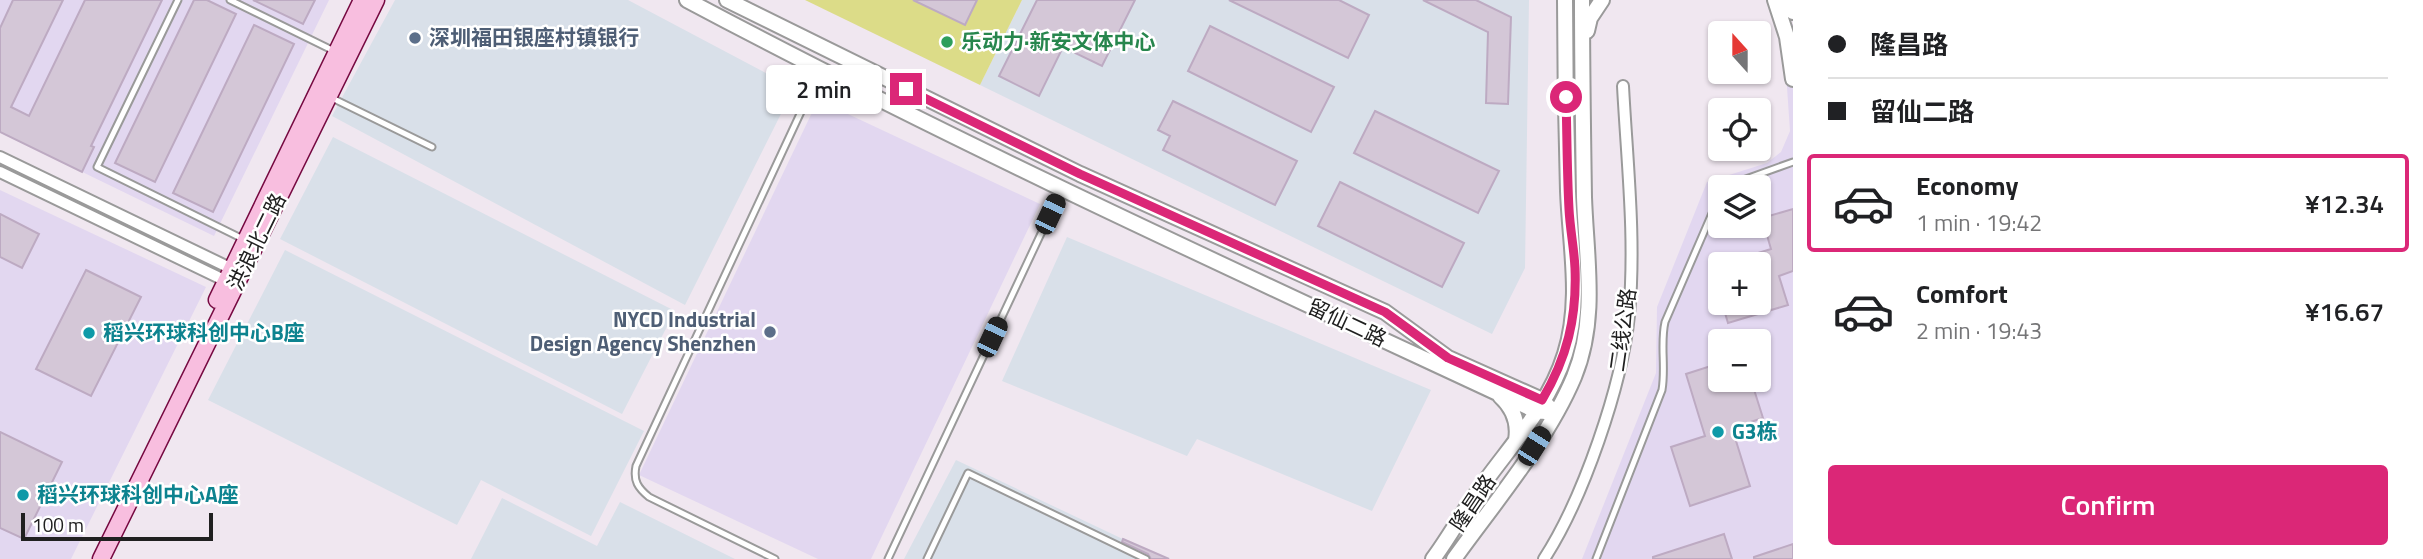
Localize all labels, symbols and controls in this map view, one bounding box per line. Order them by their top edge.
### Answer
place label: 深圳福田银座村镇银行 [429,21,639,53]
north arrow [1708,21,1771,84]
map controls [1708,21,1771,392]
place label: 乐动力·新安文体中心 [961,25,1155,57]
text: 隆昌路 [1870,25,1948,64]
marker: 深圳福田银座村镇银行 [407,30,423,46]
marker: 乐动力·新安文体中心 [939,34,955,50]
callout: 2 min [766,64,881,114]
text: 2 min [796,72,852,107]
route end [890,73,922,105]
route start [1550,81,1582,113]
text: 留仙二路 [1870,92,1974,131]
button: locate [1708,98,1771,161]
text: Economy [1916,166,2018,205]
icon: car [1832,172,1895,235]
button: layers [1708,175,1771,238]
text: ¥12.34 [2305,184,2384,223]
street label: 洪浪北二路 [219,187,293,296]
car [1032,191,1069,237]
text: 1 min · 19:42 [1916,205,2042,240]
button: + [1708,252,1771,315]
text: Comfort [1916,274,2008,313]
icon: car [1832,280,1895,343]
street label: 二线公路 [1600,286,1644,374]
street label: 留仙二路 [1303,290,1392,354]
text: ¥16.67 [2305,292,2384,331]
place label: NYCD Industrial Design Agency Shenzhen [530,303,756,359]
text: 2 min · 19:43 [1916,313,2042,348]
car [974,314,1011,360]
place label: 稻兴环球科创中心B座 [103,316,305,348]
marker: NYCD Industrial Design Agency Shenzhen [762,324,778,340]
marker: 稻兴环球科创中心B座 [81,325,97,341]
button: − [1708,329,1771,392]
place label: G3栋 [1732,415,1778,447]
car [1514,423,1555,469]
marker: G3栋 [1710,424,1726,440]
button: Confirm [1828,465,2388,545]
street label: 隆昌路 [1441,467,1503,538]
place label: 稻兴环球科创中心A座 [37,478,239,510]
marker: 稻兴环球科创中心A座 [15,487,31,503]
scale bar [21,510,214,542]
text: 100 m [32,510,84,539]

